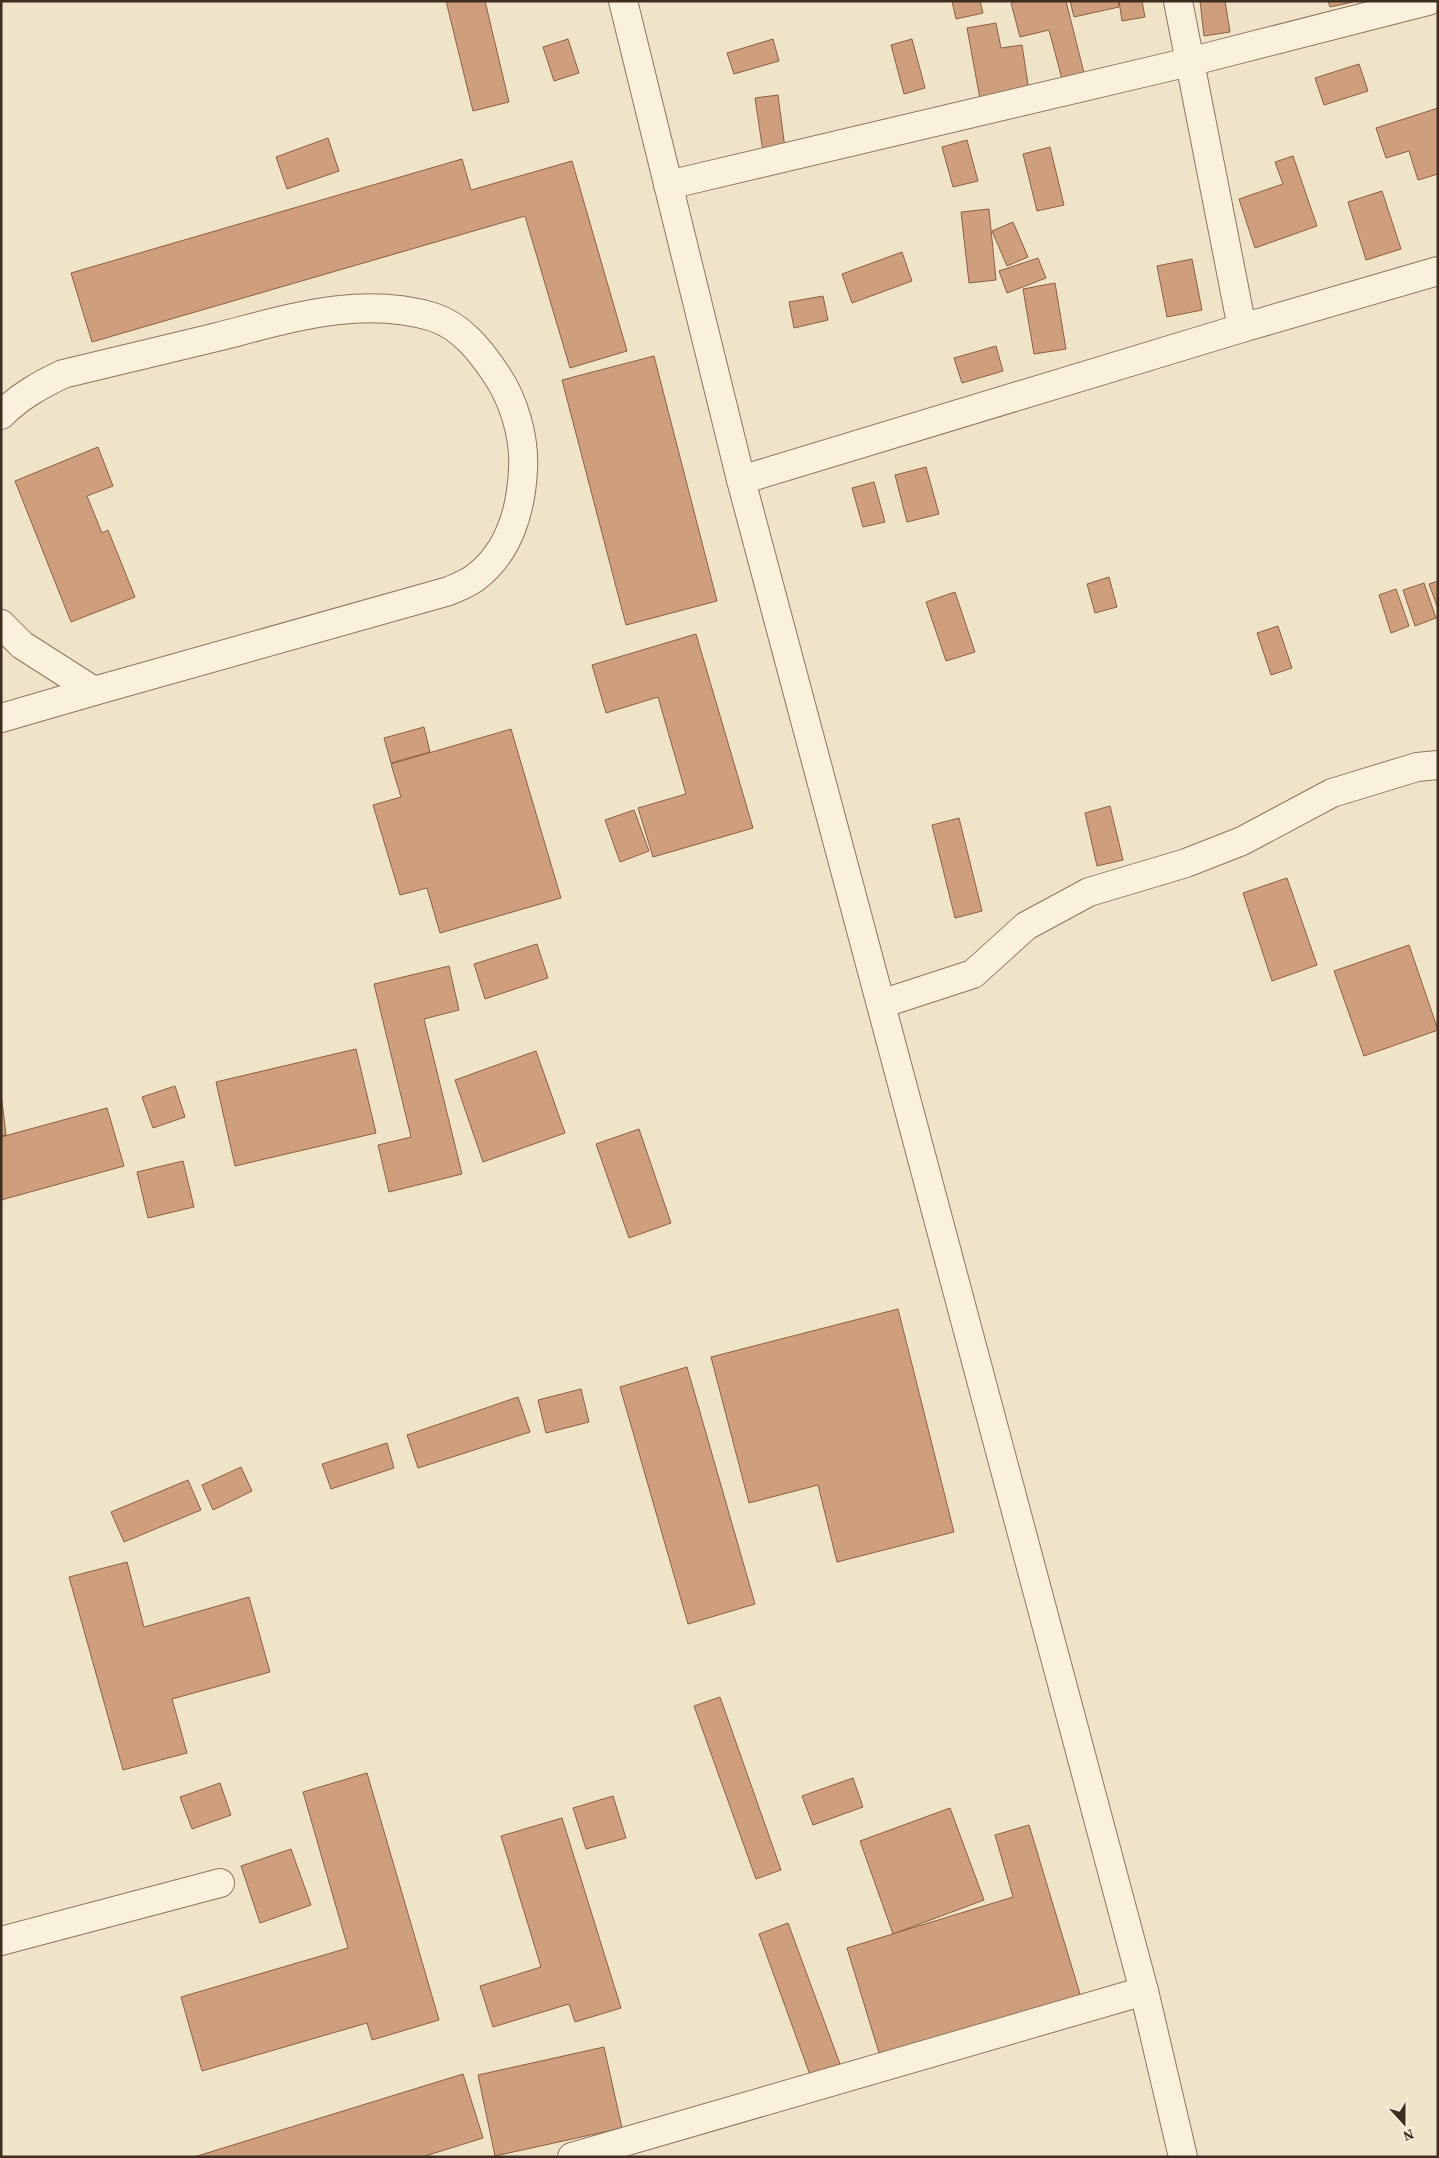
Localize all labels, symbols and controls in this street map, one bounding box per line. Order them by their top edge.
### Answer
north arrow [1379,2098,1429,2148]
text: N [1400,2124,1417,2146]

